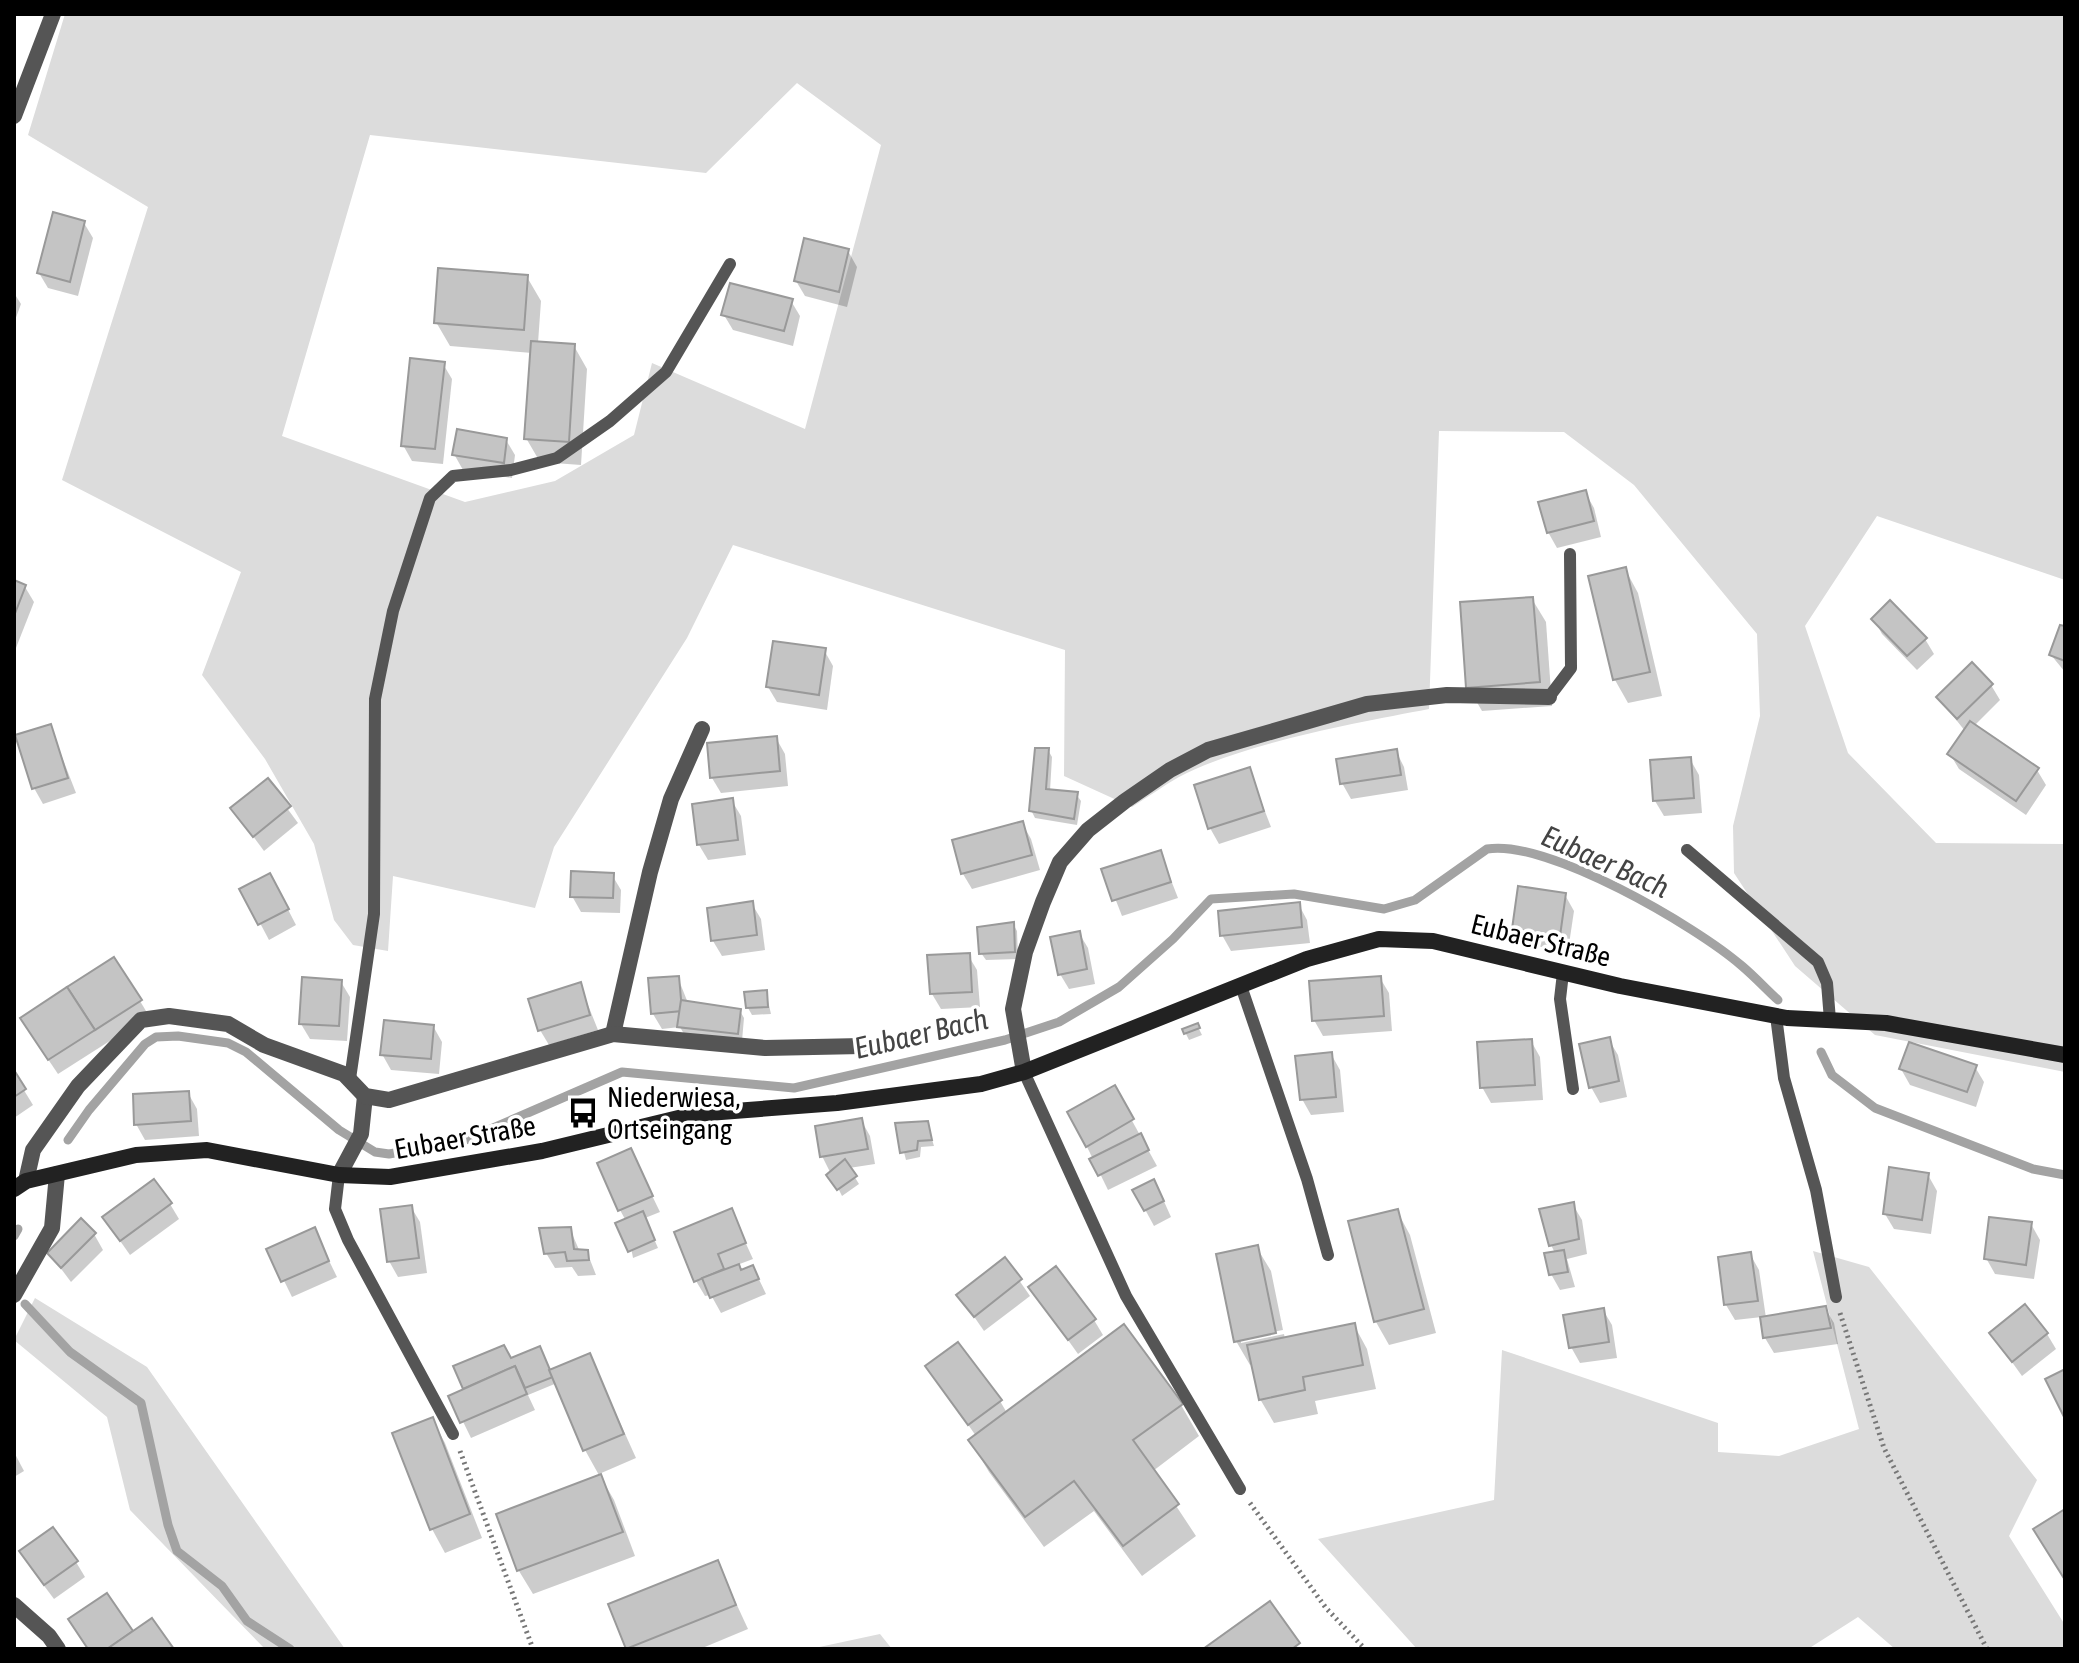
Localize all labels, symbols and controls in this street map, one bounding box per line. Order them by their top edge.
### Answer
water label: Eubaer Bach [1536,818,1674,904]
street label: Eubaer Straße [1468,907,1614,973]
water label: Eubaer Bach [851,1001,991,1065]
place label: Niederwiesa, Ortseingang [607,1081,741,1145]
bus stop icon: Niederwiesa, Ortseingang [566,1096,600,1130]
street label: Eubaer Straße [392,1109,538,1165]

